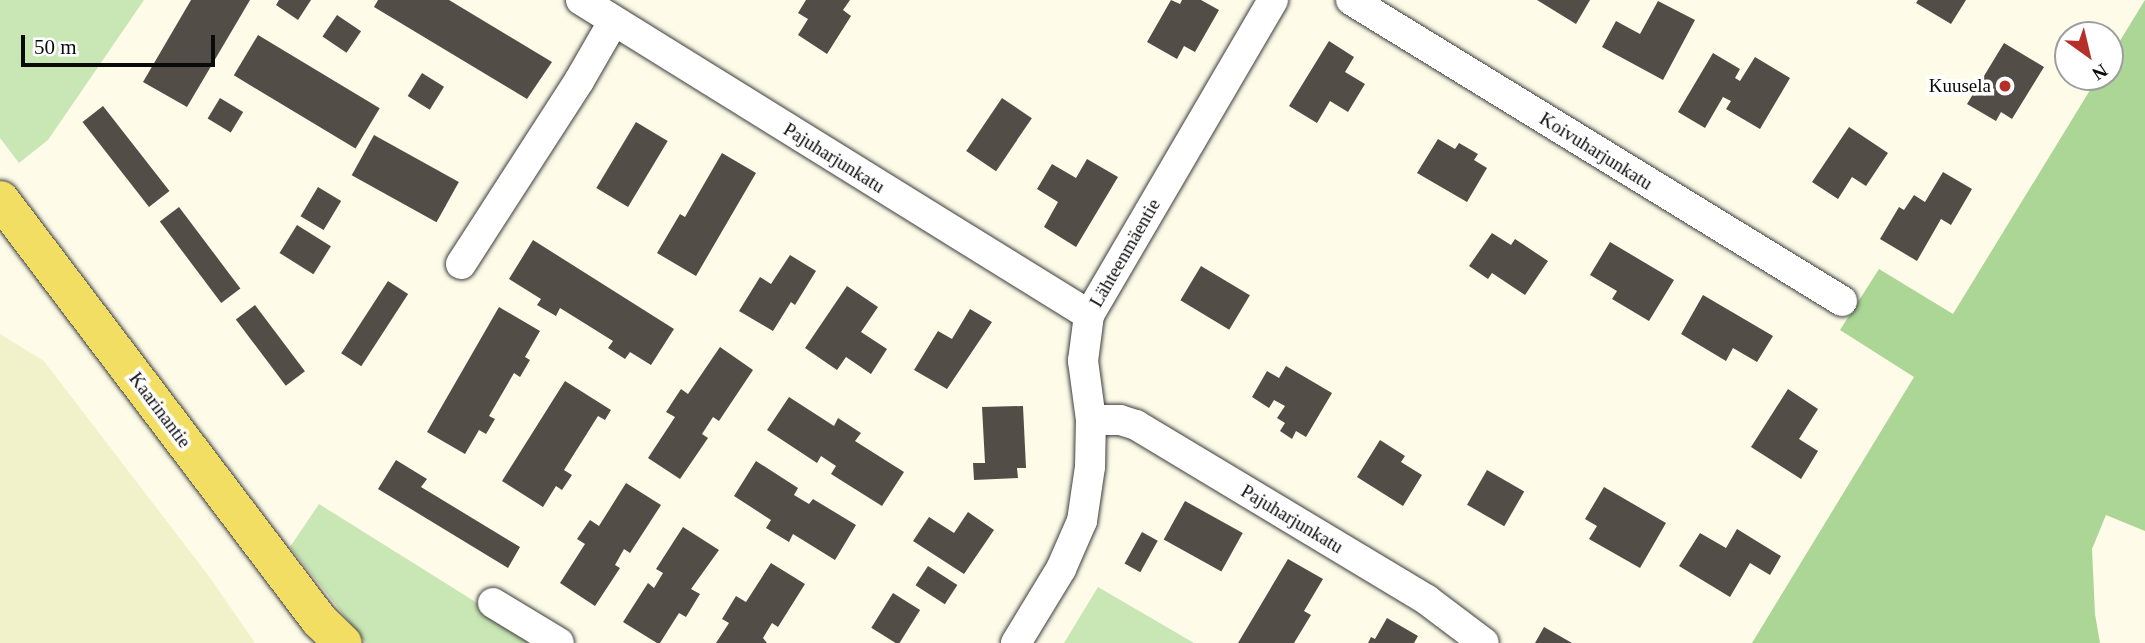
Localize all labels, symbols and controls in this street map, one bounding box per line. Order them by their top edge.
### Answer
scale bar [24,21,219,65]
north arrow [2054,21,2124,91]
text: 50 m [34,35,77,59]
text: N [2088,60,2111,85]
place label: Kuusela [1929,75,1991,97]
marker: Kuusela [1997,78,2013,94]
street label: Koivuharjunkatu [1535,107,1657,195]
street label: Pajuharjunkatu [779,118,889,198]
street label: Lähteenmäentie [1085,195,1165,311]
street label: Kaarinantie [124,368,196,452]
street label: Pajuharjunkatu [1237,480,1347,558]

